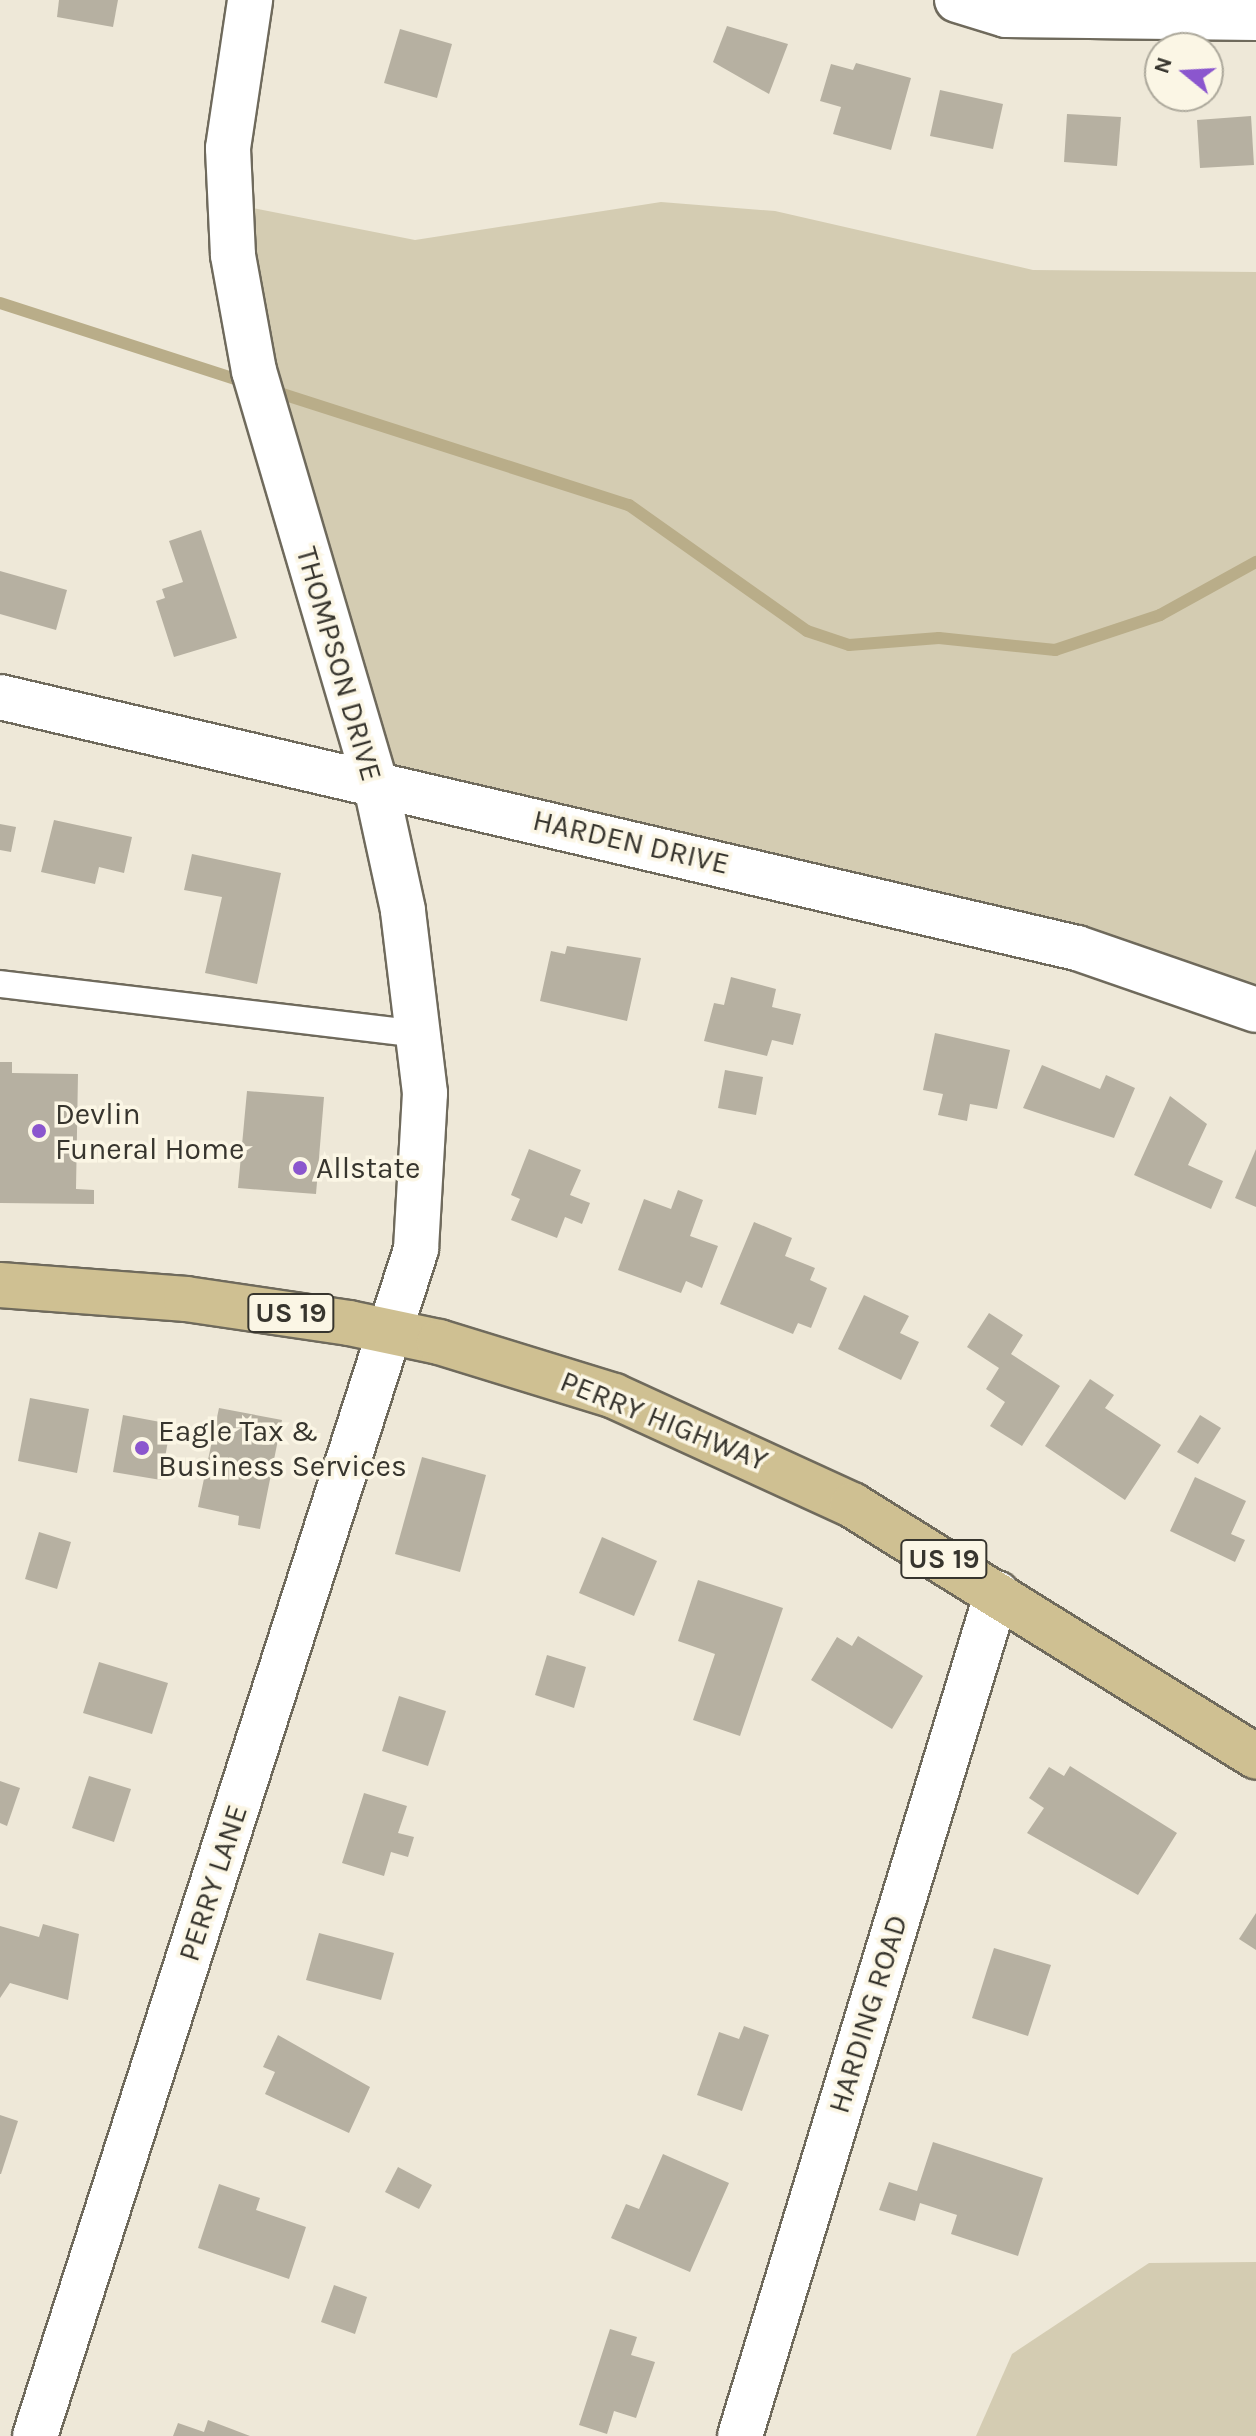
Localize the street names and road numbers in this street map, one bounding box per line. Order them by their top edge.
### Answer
street label: THOMPSON DRIVE [288,543,390,785]
street label: HARDEN DRIVE [529,802,733,882]
road number: US 19 [247,1289,335,1337]
street label: PERRY HIGHWAY [555,1363,773,1479]
road number: US 19 [900,1535,988,1583]
street label: PERRY LANE [171,1800,255,1966]
street label: HARDING ROAD [821,1910,915,2118]

